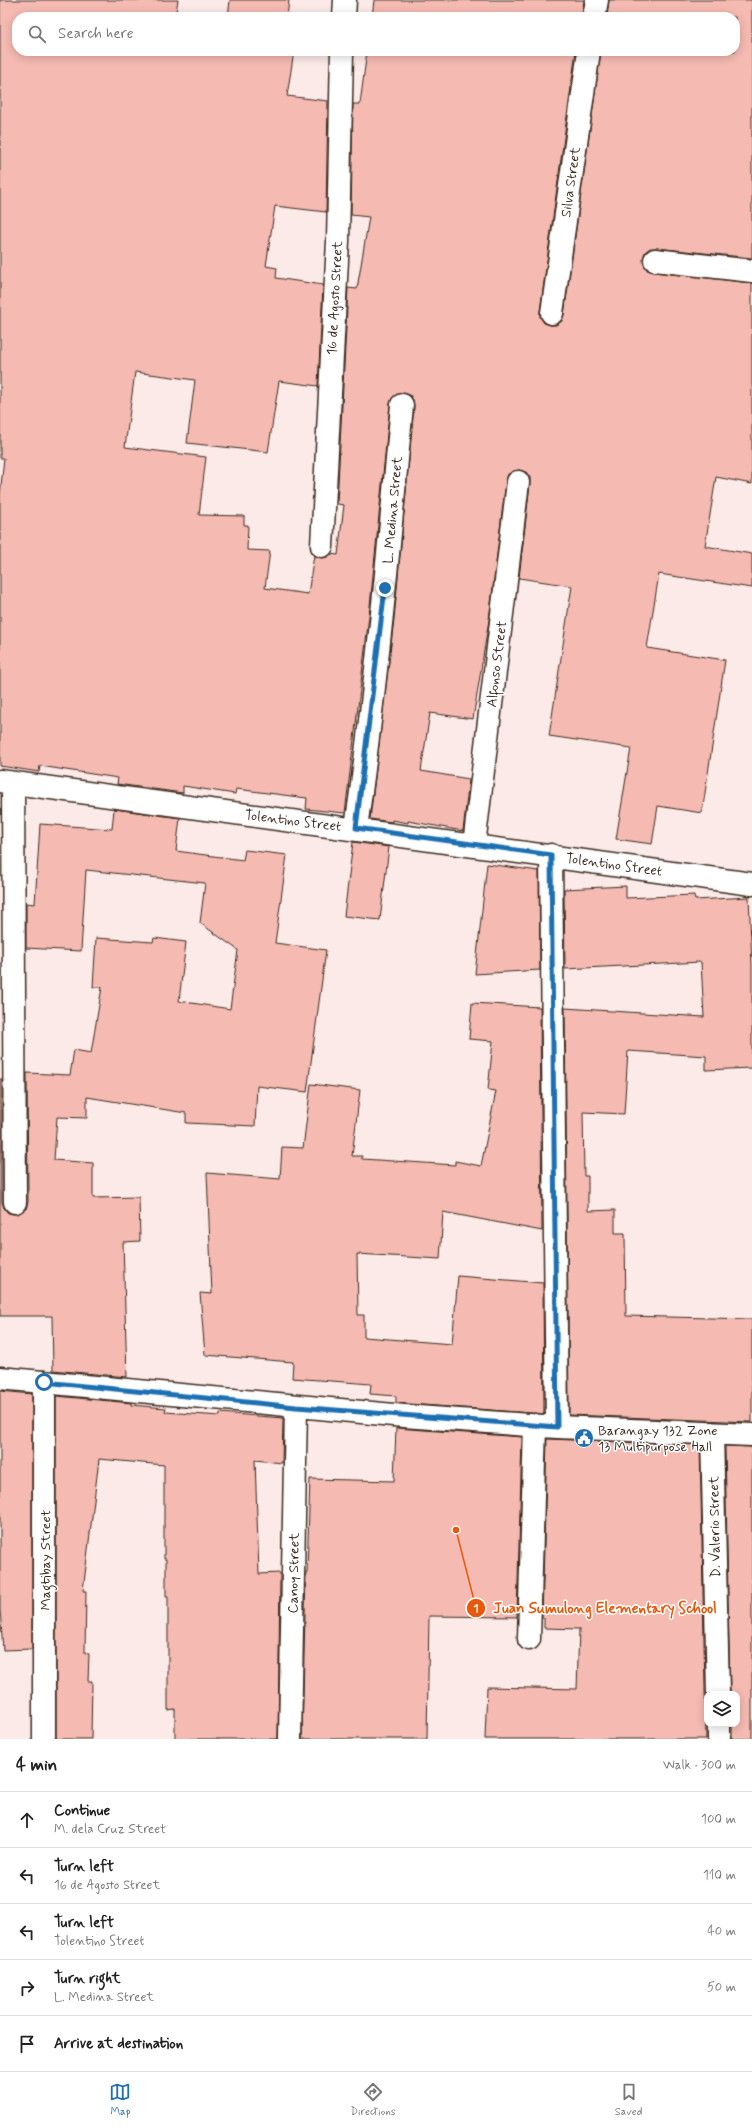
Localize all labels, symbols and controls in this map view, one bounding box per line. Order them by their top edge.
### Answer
search box [12,12,740,56]
icon: search [26,23,48,45]
text: Search here [58,24,134,44]
street label: Silva Street [557,145,585,219]
street label: 16 de Agosto Street [323,240,347,356]
street label: L. Medina Street [379,455,407,564]
route end [376,579,394,597]
street label: Alfonso Street [483,620,513,709]
street label: Tolentino Street [244,806,342,836]
street label: Tolentino Street [564,849,663,881]
route start [35,1373,53,1391]
place label: Barangay 132 Zone 13 Multipurpose Hall [598,1422,718,1456]
public building icon: Barangay 132 Zone 13 Multipurpose Hall [573,1427,595,1449]
street label: D. Valerio Street [705,1475,725,1578]
street label: Magtibay Street [37,1509,57,1610]
street label: Canoy Street [284,1532,304,1613]
callout: Juan Sumulong Elementary School [466,1594,724,1621]
text: Juan Sumulong Elementary School [493,1599,717,1620]
text: 1 [473,1601,479,1617]
map controls [704,1691,740,1727]
button: layers [704,1691,740,1727]
text: 4 min [16,1754,57,1776]
text: Walk · 300 m [663,1757,736,1774]
text: Continue [54,1801,110,1821]
icon: ahead [16,1809,38,1831]
text: 100 m [701,1811,736,1828]
text: M. dela Cruz Street [54,1821,166,1838]
text: Turn left [54,1857,114,1877]
icon: left [16,1865,38,1887]
text: 110 m [703,1867,736,1884]
text: 16 de Agosto Street [54,1877,160,1894]
text: Turn left [54,1913,114,1933]
icon: left [16,1921,38,1943]
text: 40 m [707,1923,736,1940]
text: Tolentino Street [54,1933,144,1950]
text: Turn right [54,1969,121,1989]
icon: right [16,1977,38,1999]
text: 50 m [707,1979,736,1996]
text: L. Medina Street [54,1989,154,2006]
icon: arrive [16,2033,38,2055]
text: Arrive at destination [54,2034,183,2054]
tab: Map [109,2081,131,2119]
tab: Directions [350,2081,396,2119]
tab: Saved [615,2081,642,2119]

